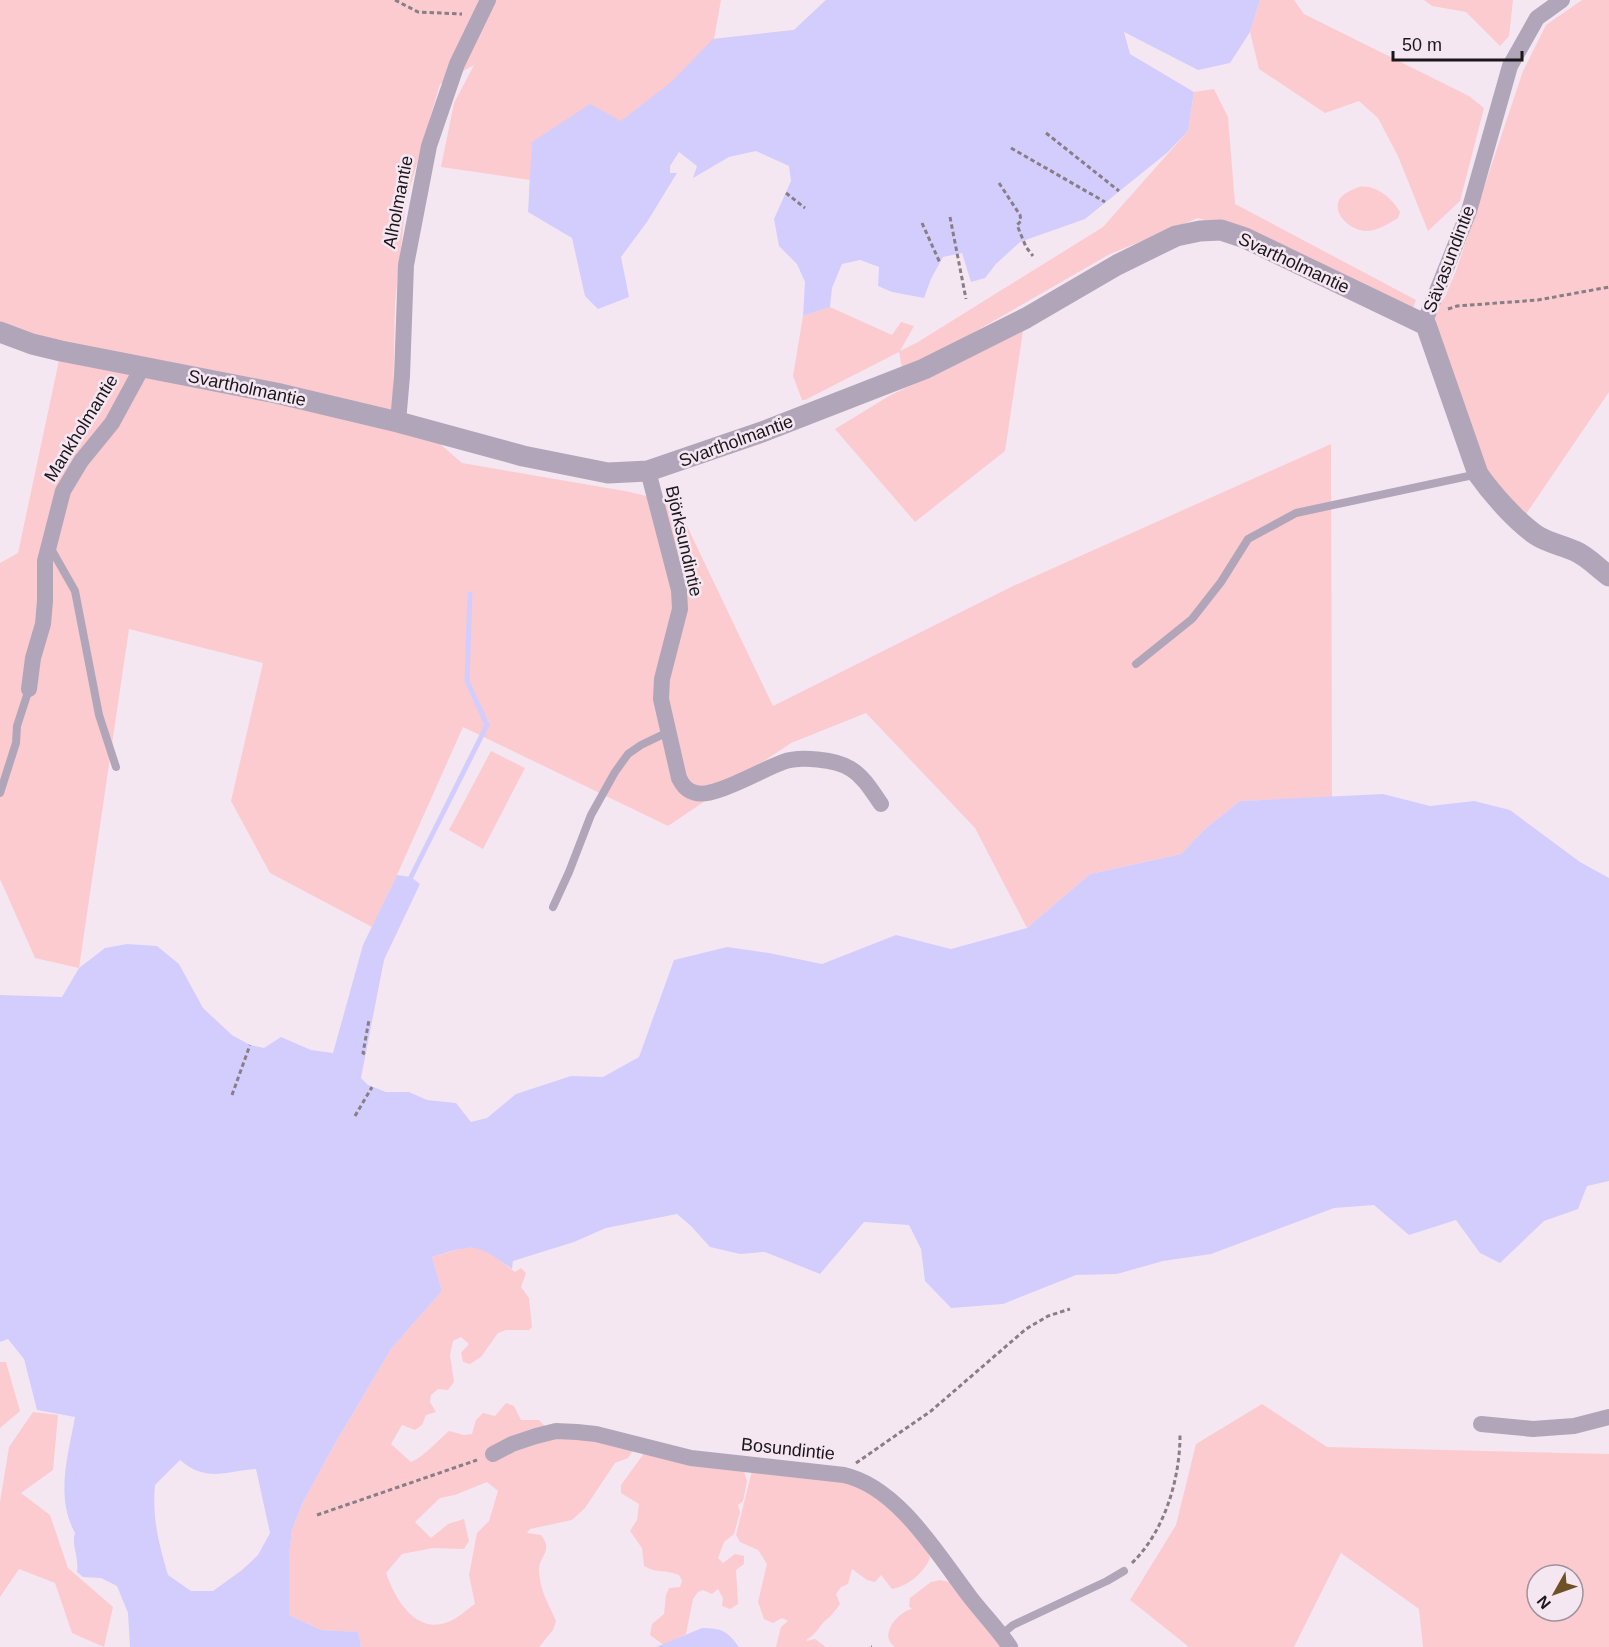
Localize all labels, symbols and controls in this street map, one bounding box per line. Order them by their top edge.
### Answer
scale bar [1393,24,1522,62]
text: 50 m [1402,35,1442,55]
street label: Alholmantie [379,154,417,250]
street label: Sävasundintie [1419,203,1479,315]
street label: Svartholmantie [1235,229,1353,297]
street label: Svartholmantie [186,366,308,410]
street label: Mankholmantie [40,371,122,485]
street label: Svartholmantie [676,411,796,471]
street label: Björksundintie [662,484,706,598]
street label: Bosundintie [740,1434,836,1464]
north arrow [1525,1563,1585,1623]
text: N [1534,1592,1554,1612]

